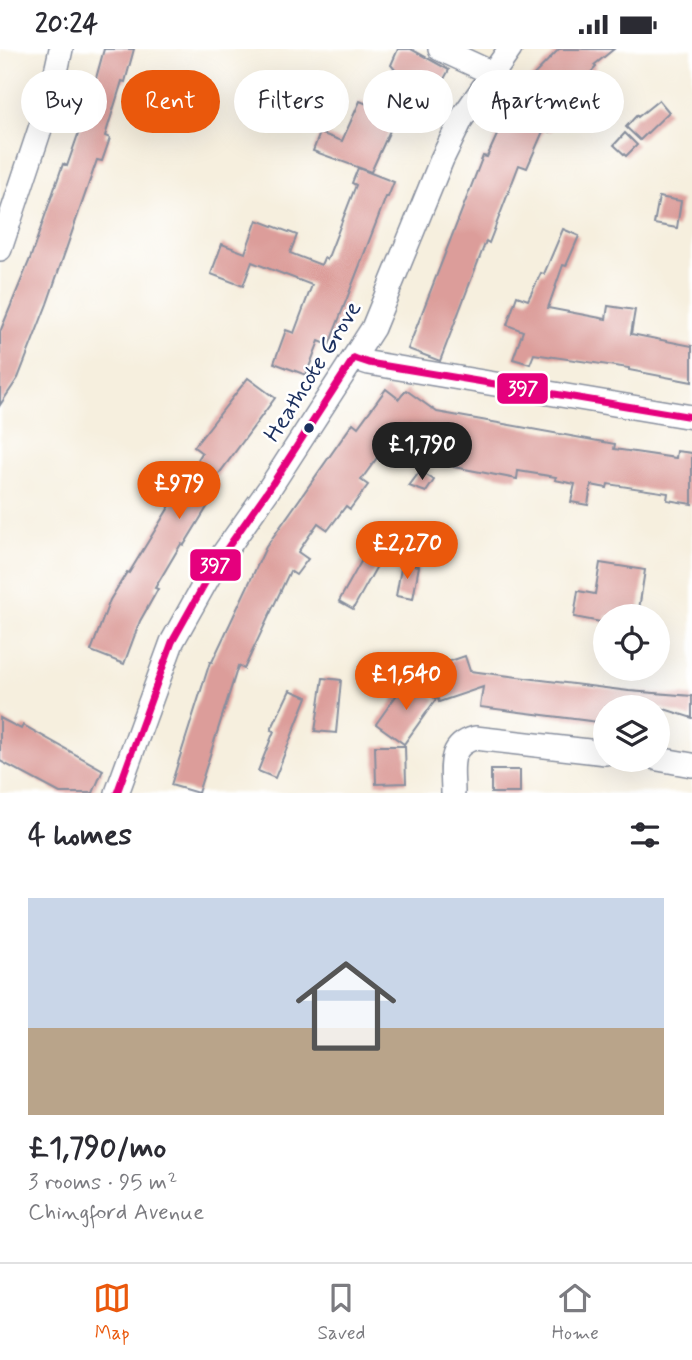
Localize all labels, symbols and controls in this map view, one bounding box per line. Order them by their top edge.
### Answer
text: 20:24 [35,8,98,42]
chip: Buy [21,70,107,133]
chip: Rent [121,70,220,133]
chip: Filters [234,70,349,133]
chip: New [363,70,453,133]
chip: Apartment [467,70,624,133]
street label: Heathcote Grove [257,295,369,448]
line badge: 397 [496,372,549,405]
text: 397 [508,377,539,402]
unlabelled marker [302,421,316,435]
pin: £1,790 [365,423,479,482]
text: £1,790 [388,430,456,460]
pin: £979 [138,461,220,521]
text: £979 [153,469,205,499]
pin: £2,270 [350,521,464,581]
text: £2,270 [372,529,442,559]
line badge: 397 [189,548,242,582]
text: 397 [200,554,231,579]
map controls [593,604,670,772]
button: locate [593,604,670,681]
pin: £1,540 [349,653,463,712]
text: £1,540 [371,660,441,690]
button: layers [593,695,670,772]
text: 4 homes [28,816,132,855]
icon: filters [626,816,664,854]
icon: home [283,943,409,1069]
text: £1,790/mo [28,1129,166,1168]
text: 3 rooms · 95 m² [28,1168,177,1198]
text: Chingford Avenue [28,1198,204,1228]
tab: Map [93,1279,131,1346]
tab: Saved [317,1279,365,1346]
tab: Home [552,1279,599,1346]

